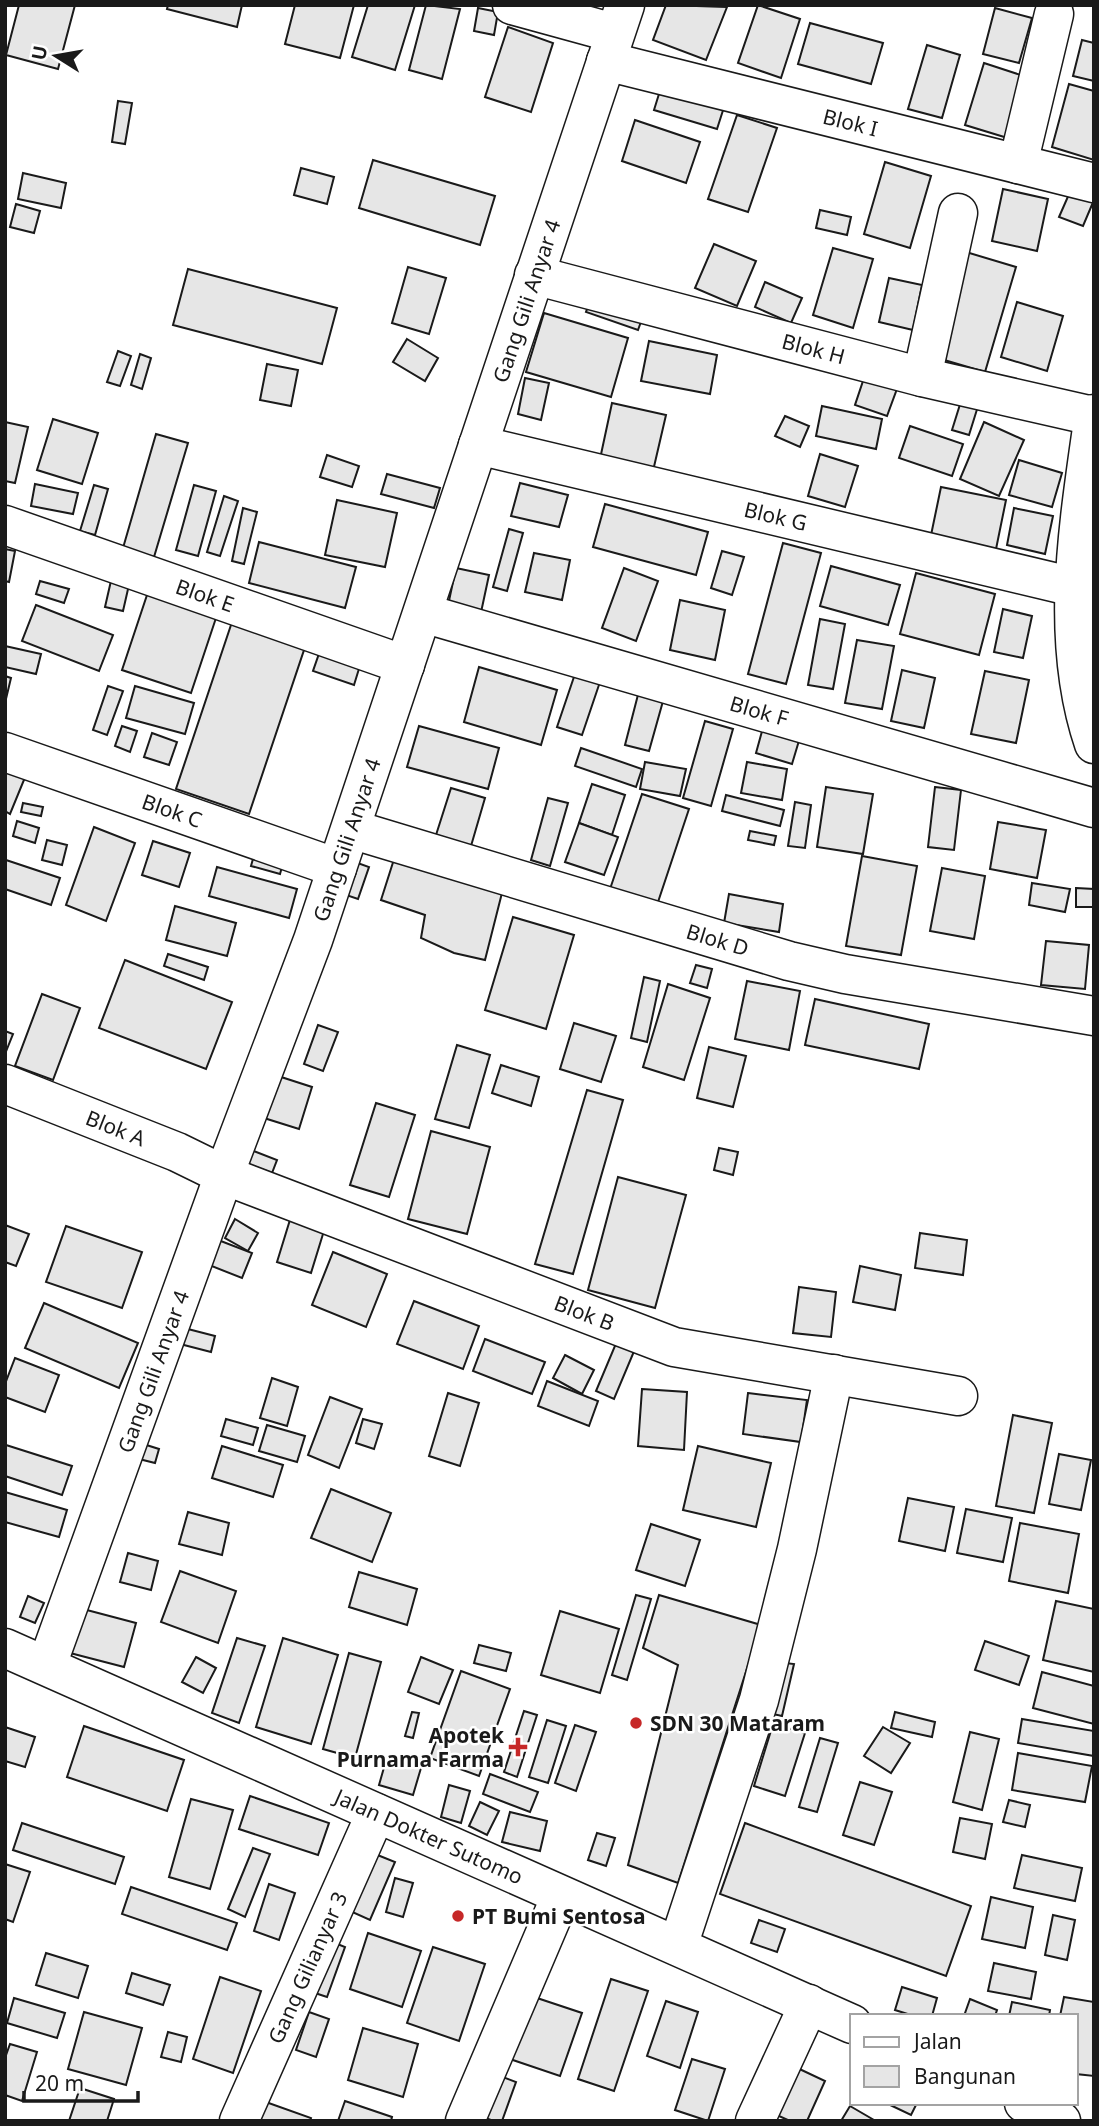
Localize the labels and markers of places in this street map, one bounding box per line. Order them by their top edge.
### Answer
place label: SDN 30 Mataram [650,1709,825,1737]
marker: SDN 30 Mataram [628,1715,644,1731]
place label: Apotek Purnama Farma [337,1721,505,1773]
marker: Apotek Purnama Farma [510,1739,526,1755]
place label: PT Bumi Sentosa [472,1902,646,1930]
marker: PT Bumi Sentosa [450,1908,466,1924]

